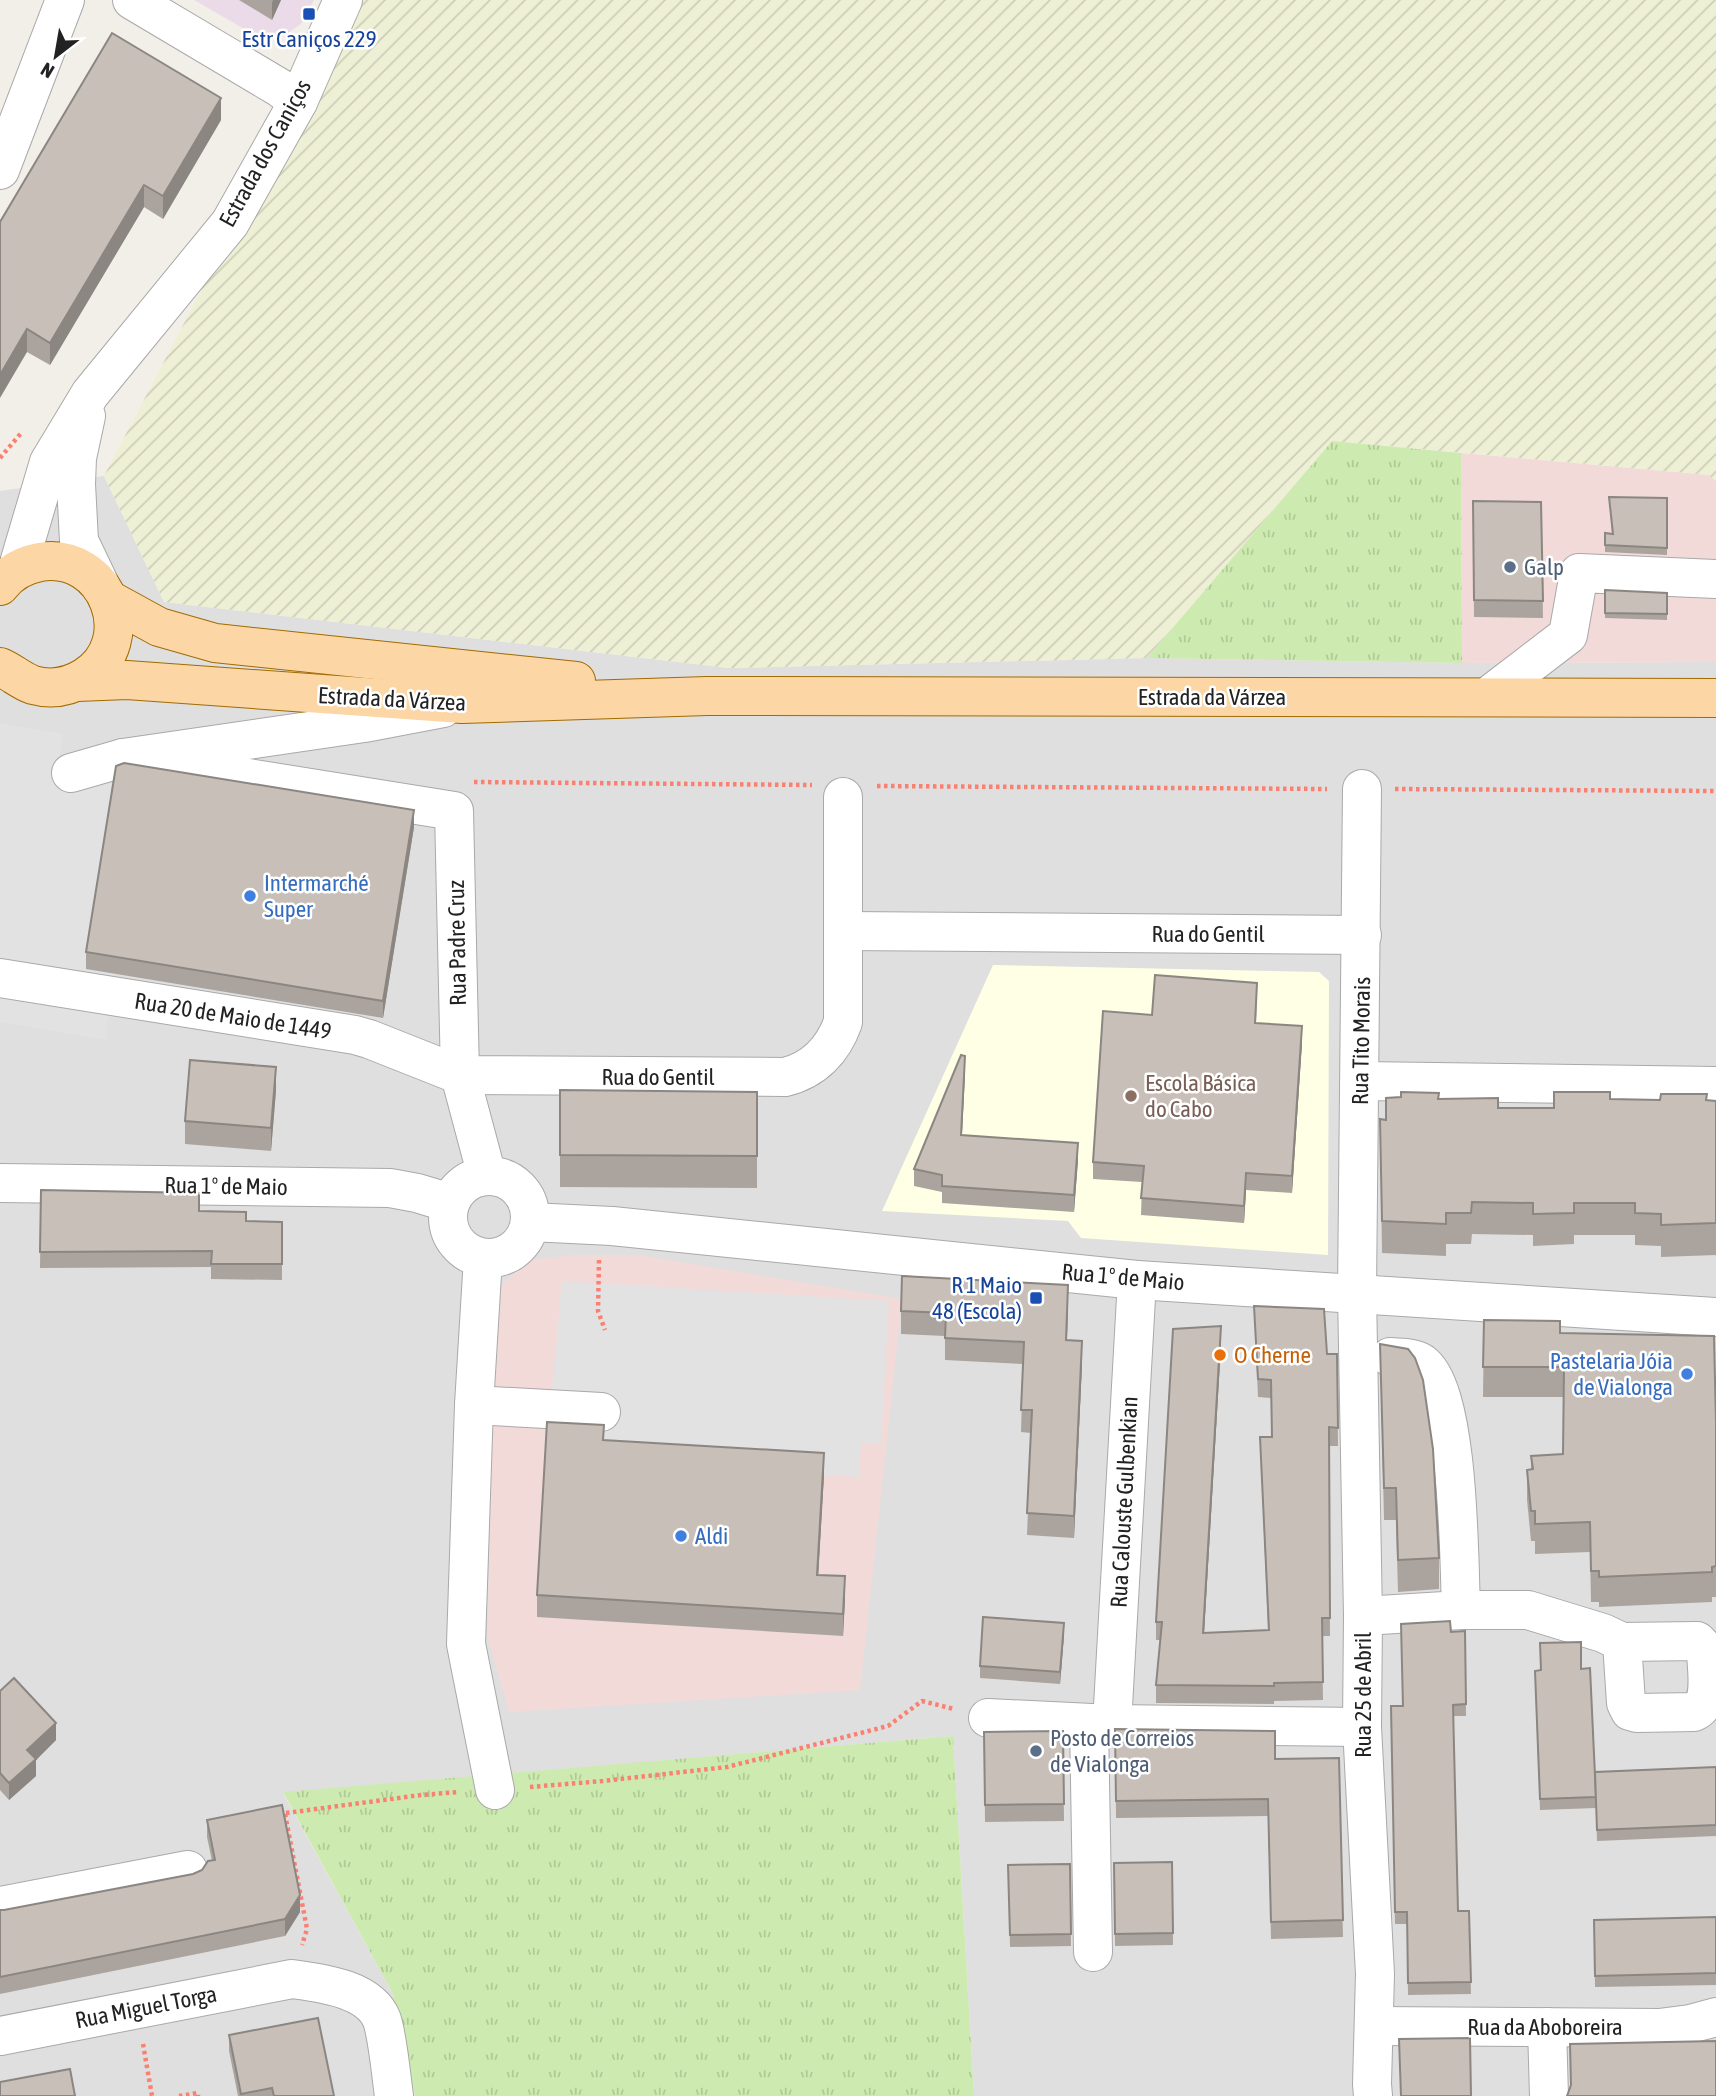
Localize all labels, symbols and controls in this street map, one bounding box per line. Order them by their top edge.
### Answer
marker: Estr Caniços 229 [301,6,317,22]
north arrow [21,21,91,91]
place label: Estr Caniços 229 [242,26,377,52]
text: N [37,58,58,83]
street label: Estrada dos Caniços [214,75,316,231]
place label: Galp [1524,554,1564,580]
marker: Galp [1502,559,1518,575]
street label: Estrada da Várzea [317,682,467,716]
street label: Estrada da Várzea [1138,684,1286,710]
place label: Intermarché Super [264,870,369,922]
street label: Rua Padre Cruz [443,880,471,1006]
marker: Intermarché Super [242,888,258,904]
street label: Rua do Gentil [1151,921,1265,947]
street label: Rua Tito Morais [1347,977,1375,1105]
street label: Rua 20 de Maio de 1449 [133,988,333,1044]
street label: Rua do Gentil [601,1064,715,1090]
place label: Escola Básica do Cabo [1145,1070,1256,1122]
marker: Escola Básica do Cabo [1123,1088,1139,1104]
street label: Rua 1º de Maio [164,1172,288,1200]
street label: Rua 1º de Maio [1060,1259,1186,1295]
place label: R 1 Maio 48 (Escola) [932,1272,1022,1324]
marker: R 1 Maio 48 (Escola) [1028,1290,1044,1306]
place label: O Cherne [1234,1342,1311,1368]
marker: O Cherne [1212,1347,1228,1363]
place label: Pastelaria Jóia de Vialonga [1550,1348,1673,1400]
marker: Pastelaria Jóia de Vialonga [1679,1366,1695,1382]
street label: Rua Calouste Gulbenkian [1105,1396,1143,1608]
place label: Aldi [695,1523,728,1549]
marker: Aldi [673,1528,689,1544]
street label: Rua 25 de Abril [1350,1632,1376,1758]
place label: Posto de Correios de Vialonga [1050,1725,1194,1777]
marker: Posto de Correios de Vialonga [1028,1743,1044,1759]
street label: Rua Miguel Torga [73,1981,219,2033]
street label: Rua da Aboboreira [1467,2014,1623,2040]

